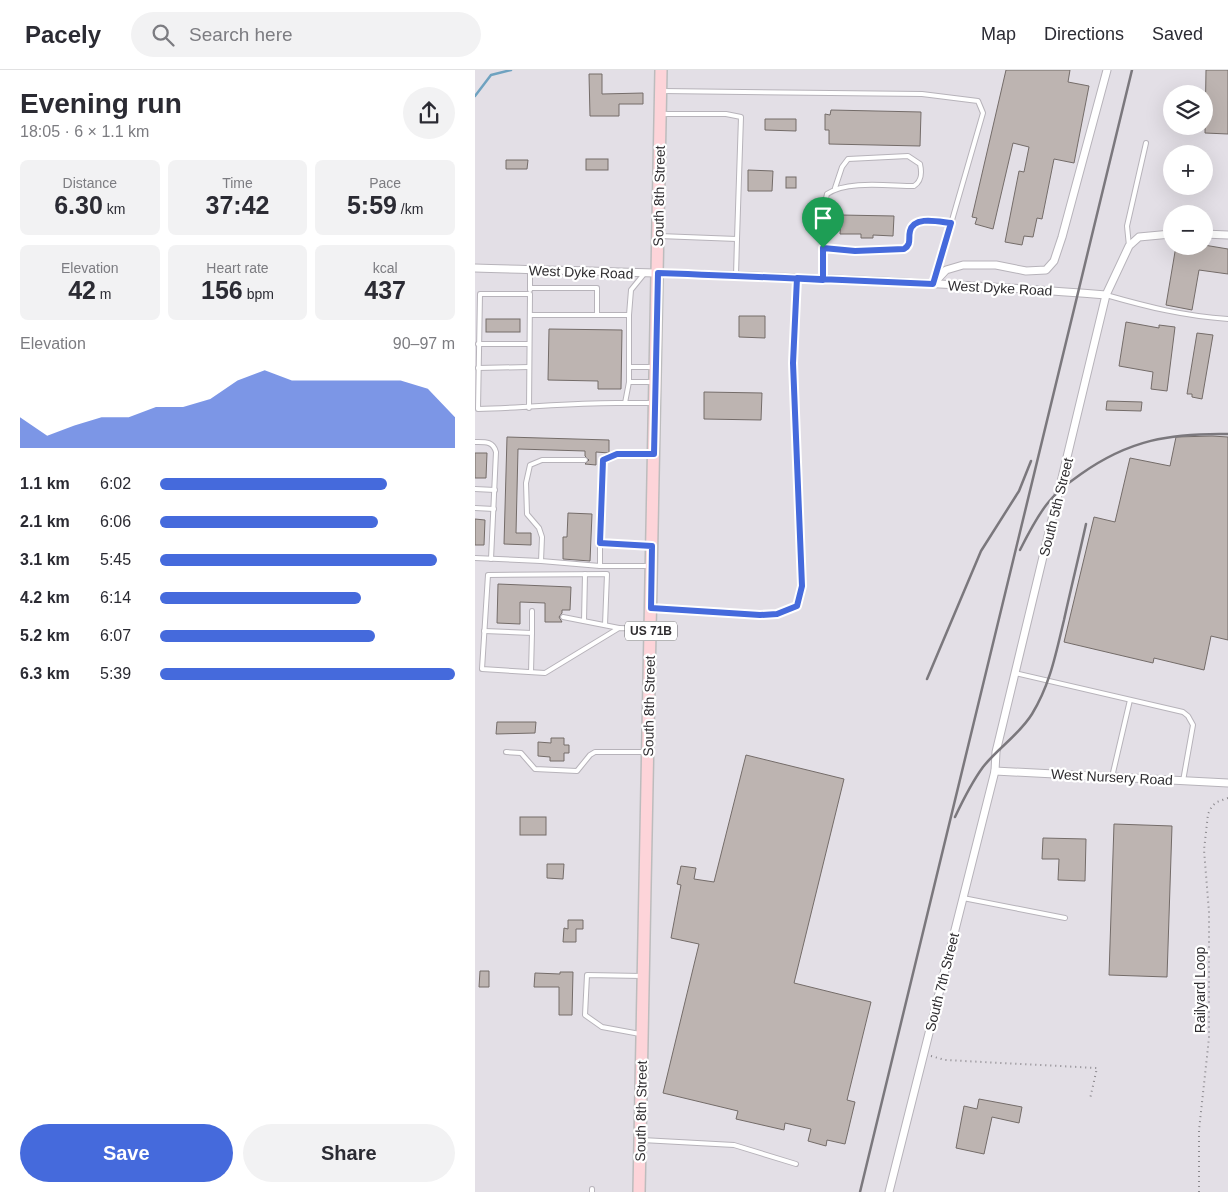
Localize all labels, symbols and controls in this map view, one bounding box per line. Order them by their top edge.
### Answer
search box [131,12,481,57]
text: Pacely [25,21,101,48]
icon: search [149,21,177,49]
text: Search here [189,24,293,45]
text: Map [981,24,1016,44]
text: Directions [1044,24,1124,44]
text: Saved [1152,24,1203,44]
map controls [1163,85,1213,255]
button: layers [1163,85,1213,135]
button: share [403,87,455,139]
text: Evening run [20,88,182,119]
text: 18:05 · 6 × 1.1 km [20,123,149,140]
street label: South 8th Street [650,145,668,247]
button: + [1163,145,1213,195]
text: Distance [63,175,117,191]
text: Time [222,175,253,191]
text: Pace [369,175,401,191]
text: 6.30 [54,191,103,219]
text: 37:42 [206,191,269,219]
text: 5:59 [347,191,397,219]
pin [802,197,844,248]
text: km [103,201,125,217]
text: /km [397,201,423,217]
icon: arrive [809,204,837,232]
button: − [1163,205,1213,255]
text: Elevation [61,260,119,276]
text: Heart rate [206,260,269,276]
text: kcal [373,260,398,276]
street label: West Dyke Road [528,262,634,282]
text: 42 [68,276,96,304]
text: 156 [201,276,243,304]
text: 437 [364,276,406,304]
street label: West Dyke Road [947,277,1053,299]
text: m [96,286,112,302]
text: bpm [243,286,274,302]
text: Elevation [20,335,86,352]
text: 90–97 m [393,335,455,352]
street label: South 5th Street [1036,456,1076,558]
text: 1.1 km [20,475,70,492]
text: 6:02 [100,475,131,492]
text: 2.1 km [20,513,70,530]
text: 6:06 [100,513,131,530]
text: 3.1 km [20,551,70,568]
text: 5:45 [100,551,131,568]
text: 4.2 km [20,589,70,606]
text: 6:14 [100,589,131,606]
road number: US 71B [625,622,677,640]
text: 5.2 km [20,627,70,644]
text: 6:07 [100,627,131,644]
street label: South 8th Street [640,655,658,757]
text: 6.3 km [20,665,70,682]
text: 5:39 [100,665,131,682]
street label: West Nursery Road [1051,766,1173,788]
street label: South 7th Street [922,931,962,1033]
street label: Railyard Loop [1192,947,1208,1033]
street label: South 8th Street [632,1060,650,1162]
button: Save [20,1124,233,1182]
button: Share [243,1124,455,1182]

